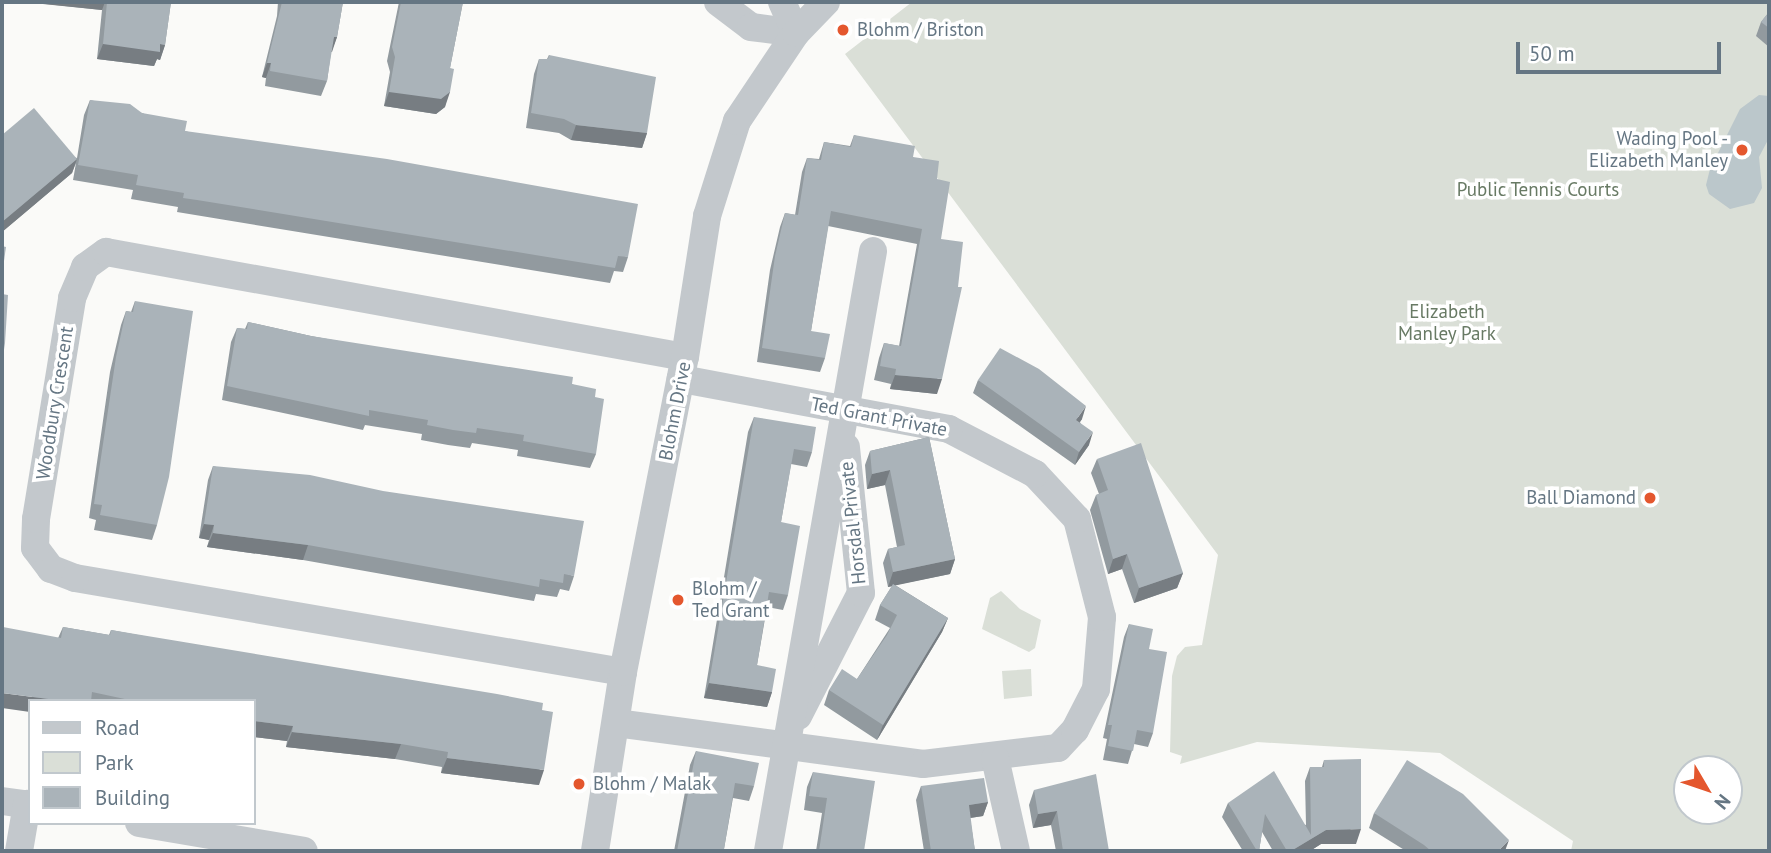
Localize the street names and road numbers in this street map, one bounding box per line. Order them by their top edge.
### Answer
street label: Woodbury Crescent [32,324,78,482]
street label: Blohm Drive [654,360,696,462]
street label: Ted Grant Private [809,393,949,441]
street label: Horsdal Private [835,460,871,586]

